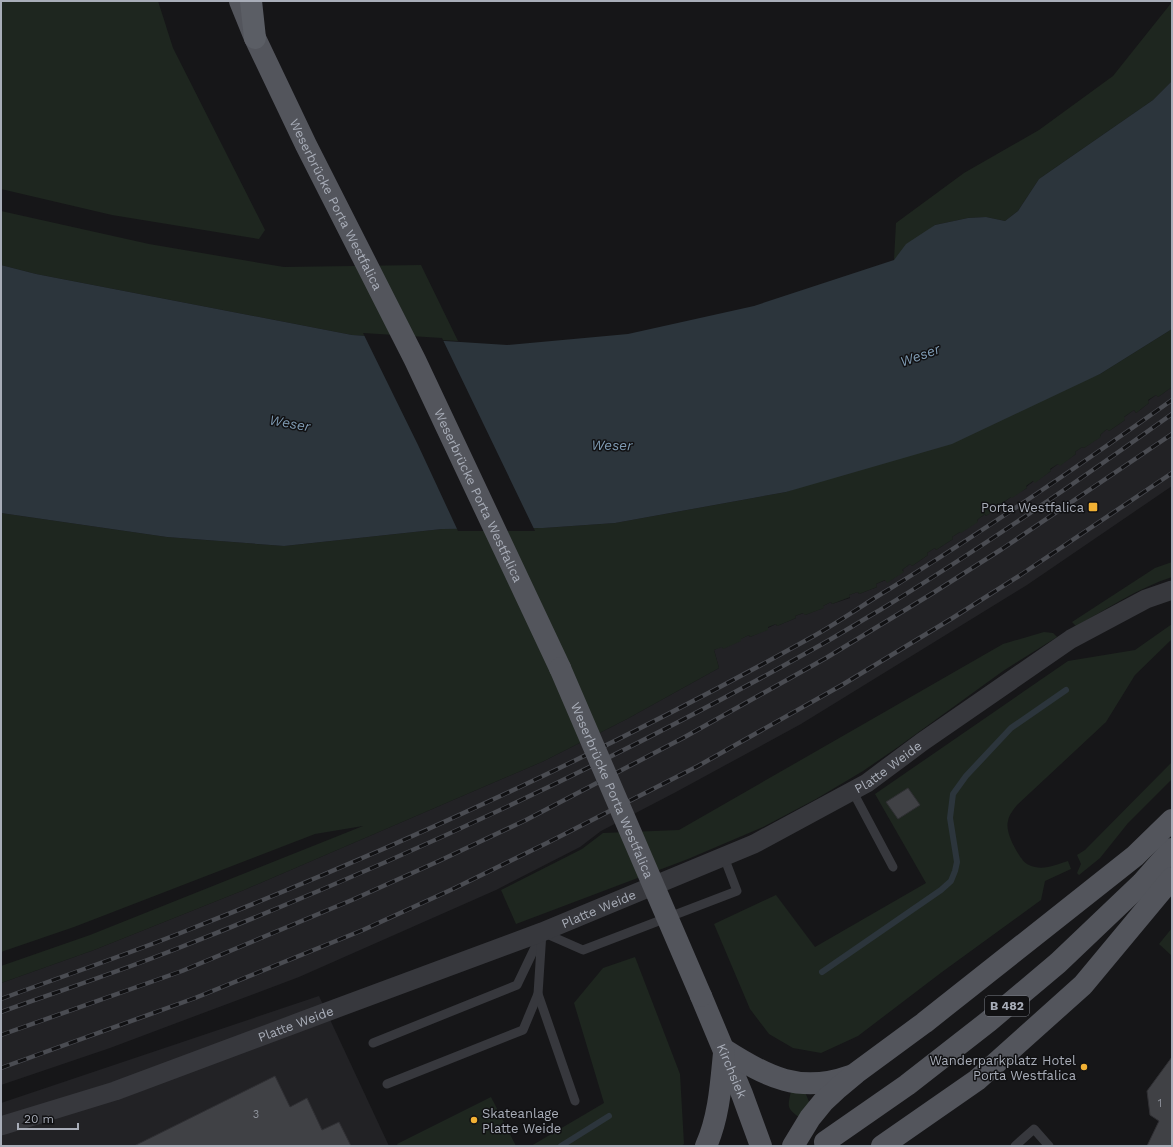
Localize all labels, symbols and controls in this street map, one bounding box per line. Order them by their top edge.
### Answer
street label: Weserbrücke Porta Westfalica [287,116,386,293]
water label: Weser [898,340,943,370]
street label: Weserbrücke Porta Westfalica [431,406,526,585]
water label: Weser [268,412,312,435]
water label: Weser [591,437,633,453]
place label: Porta Westfalica [981,500,1085,515]
marker: Porta Westfalica [1087,501,1099,513]
street label: Weserbrücke Porta Westfalica [568,700,657,881]
street label: Platte Weide [851,738,924,796]
street label: Platte Weide [559,886,638,931]
road number: B 482 [985,996,1029,1016]
street label: Platte Weide [256,1003,335,1044]
street label: Kirchsiek [714,1041,751,1101]
place label: Wanderparkplatz Hotel Porta Westfalica [929,1053,1077,1083]
marker: Wanderparkplatz Hotel Porta Westfalica [1079,1062,1089,1072]
house number: 1 [1158,1097,1162,1110]
scale bar [18,1105,78,1131]
place label: Skateanlage Platte Weide [482,1106,561,1136]
house number: 3 [253,1108,259,1121]
text: 20 m [24,1112,54,1126]
marker: Skateanlage Platte Weide [469,1115,479,1125]

